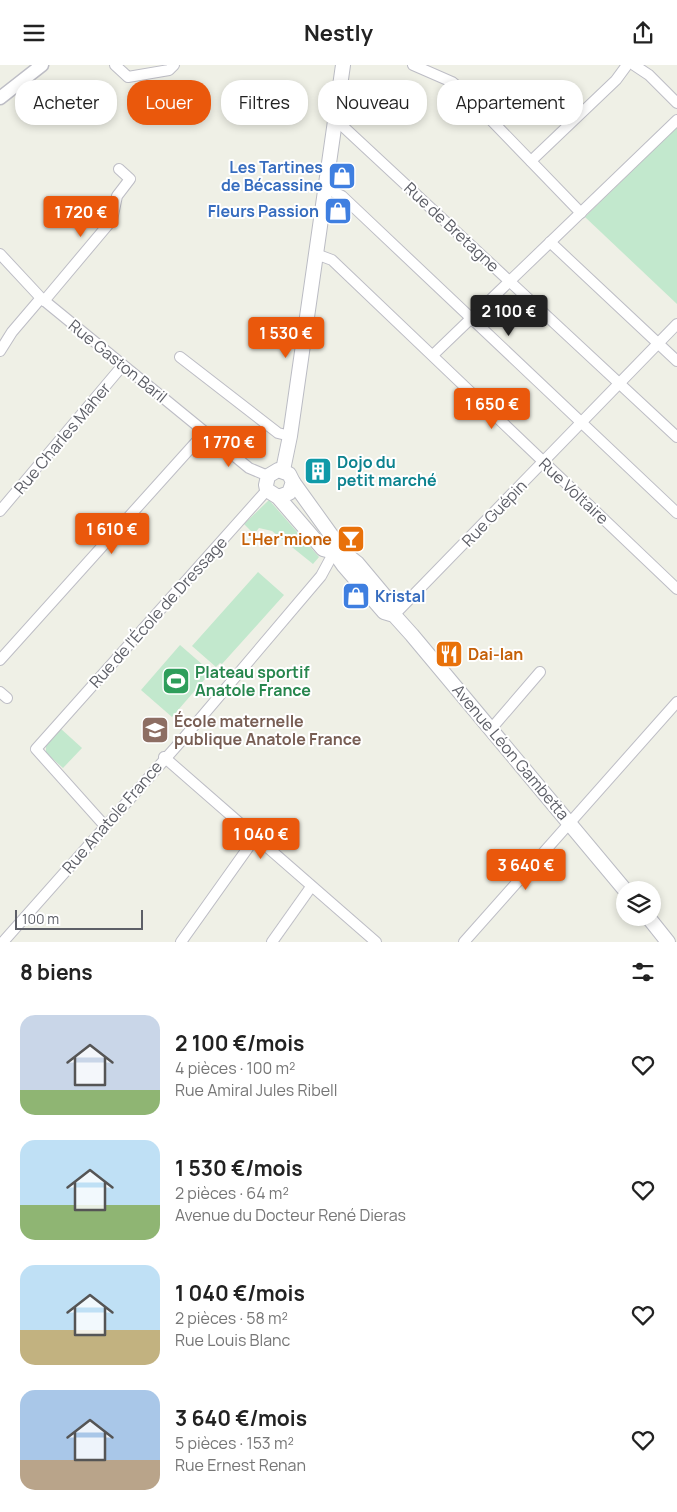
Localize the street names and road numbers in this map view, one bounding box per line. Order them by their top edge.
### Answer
street label: Rue de Bretagne [400,177,504,277]
street label: Rue Gaston Baril [64,314,172,408]
street label: Rue Charles Maher [9,377,115,498]
street label: Rue Voltaire [534,453,614,529]
street label: Rue Guépin [457,475,531,551]
street label: Rue de l'École de Dressage [84,532,232,692]
street label: Avenue Léon Gambetta [448,679,574,825]
street label: Rue Anatole France [57,756,167,878]

